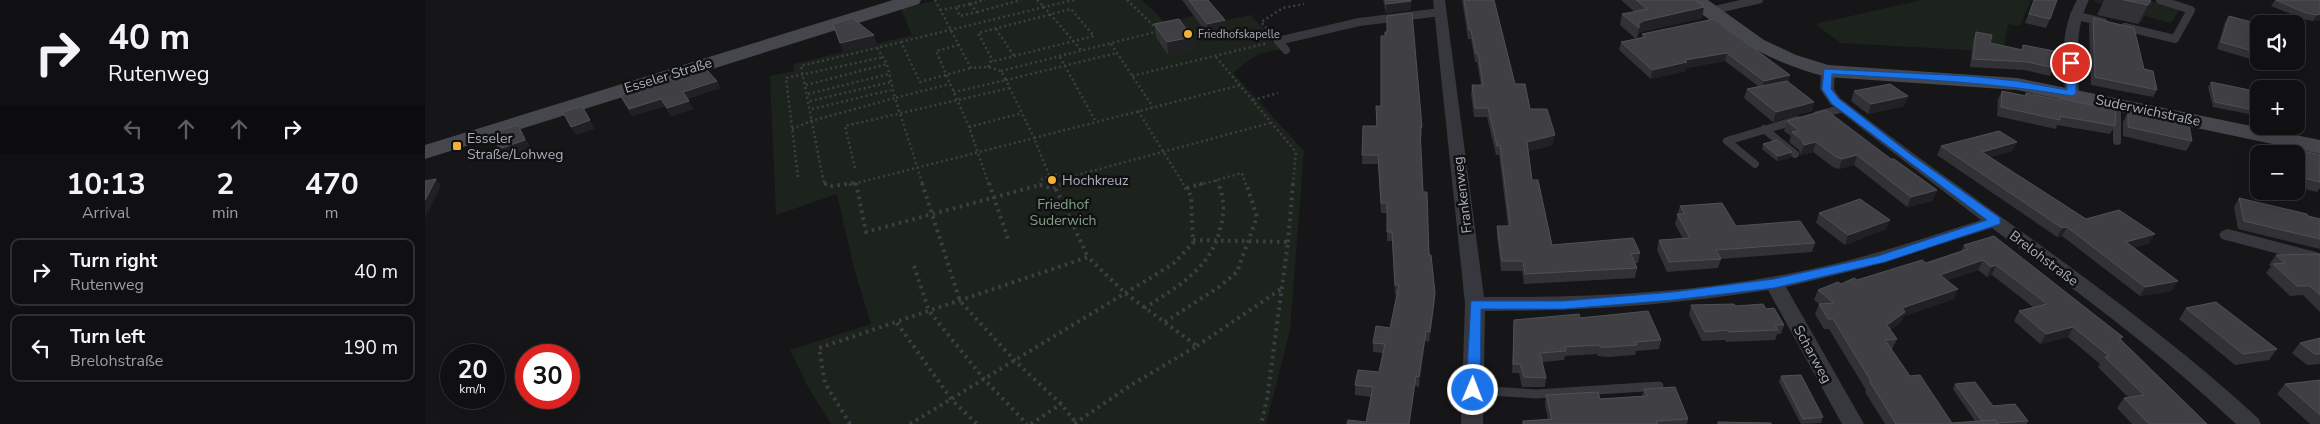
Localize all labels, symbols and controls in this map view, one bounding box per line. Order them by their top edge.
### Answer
text: 40 m [108,14,190,61]
map controls [2250,15,2305,200]
button: sound [2250,15,2305,70]
icon: right [25,20,90,85]
place label: Friedhofskapelle [1198,27,1280,42]
marker: Friedhofskapelle [1182,28,1194,40]
pin [2050,42,2092,84]
icon: arrive [2057,49,2085,77]
street label: Esseler Straße [622,53,714,98]
text: Rutenweg [108,59,210,89]
button: + [2250,80,2305,135]
street label: Suderwichstraße [2094,90,2202,131]
icon: left [119,115,147,143]
icon: ahead [172,115,200,143]
icon: ahead [225,115,253,143]
icon: right [278,115,306,143]
place label: Esseler Straße/Lohweg [467,129,563,164]
marker: Esseler Straße/Lohweg [451,140,463,152]
button: − [2250,145,2305,200]
street label: Frankenweg [1448,155,1477,234]
text: 10:13 [66,164,146,205]
text: 2 [216,164,234,205]
text: 470 [305,164,359,205]
place label: Hochkreuz [1062,171,1129,190]
marker: Hochkreuz [1046,174,1058,186]
park label: Friedhof Suderwich [1030,195,1096,230]
text: Arrival [82,202,130,224]
text: min [212,202,238,224]
text: m [325,202,339,224]
street label: Brelohstraße [2005,226,2082,291]
text: Turn right [70,248,157,274]
icon: right [27,258,55,286]
text: 40 m [354,259,398,285]
text: Rutenweg [70,274,144,296]
street label: Scharweg [1789,322,1836,387]
text: Turn left [70,324,145,350]
icon: left [27,334,55,362]
text: 190 m [343,335,398,361]
speed limit sign: 30 [515,344,580,409]
text: Brelohstraße [70,350,163,372]
text: 20 [457,353,488,387]
position arrow [1446,363,1498,415]
text: km/h [459,381,486,397]

